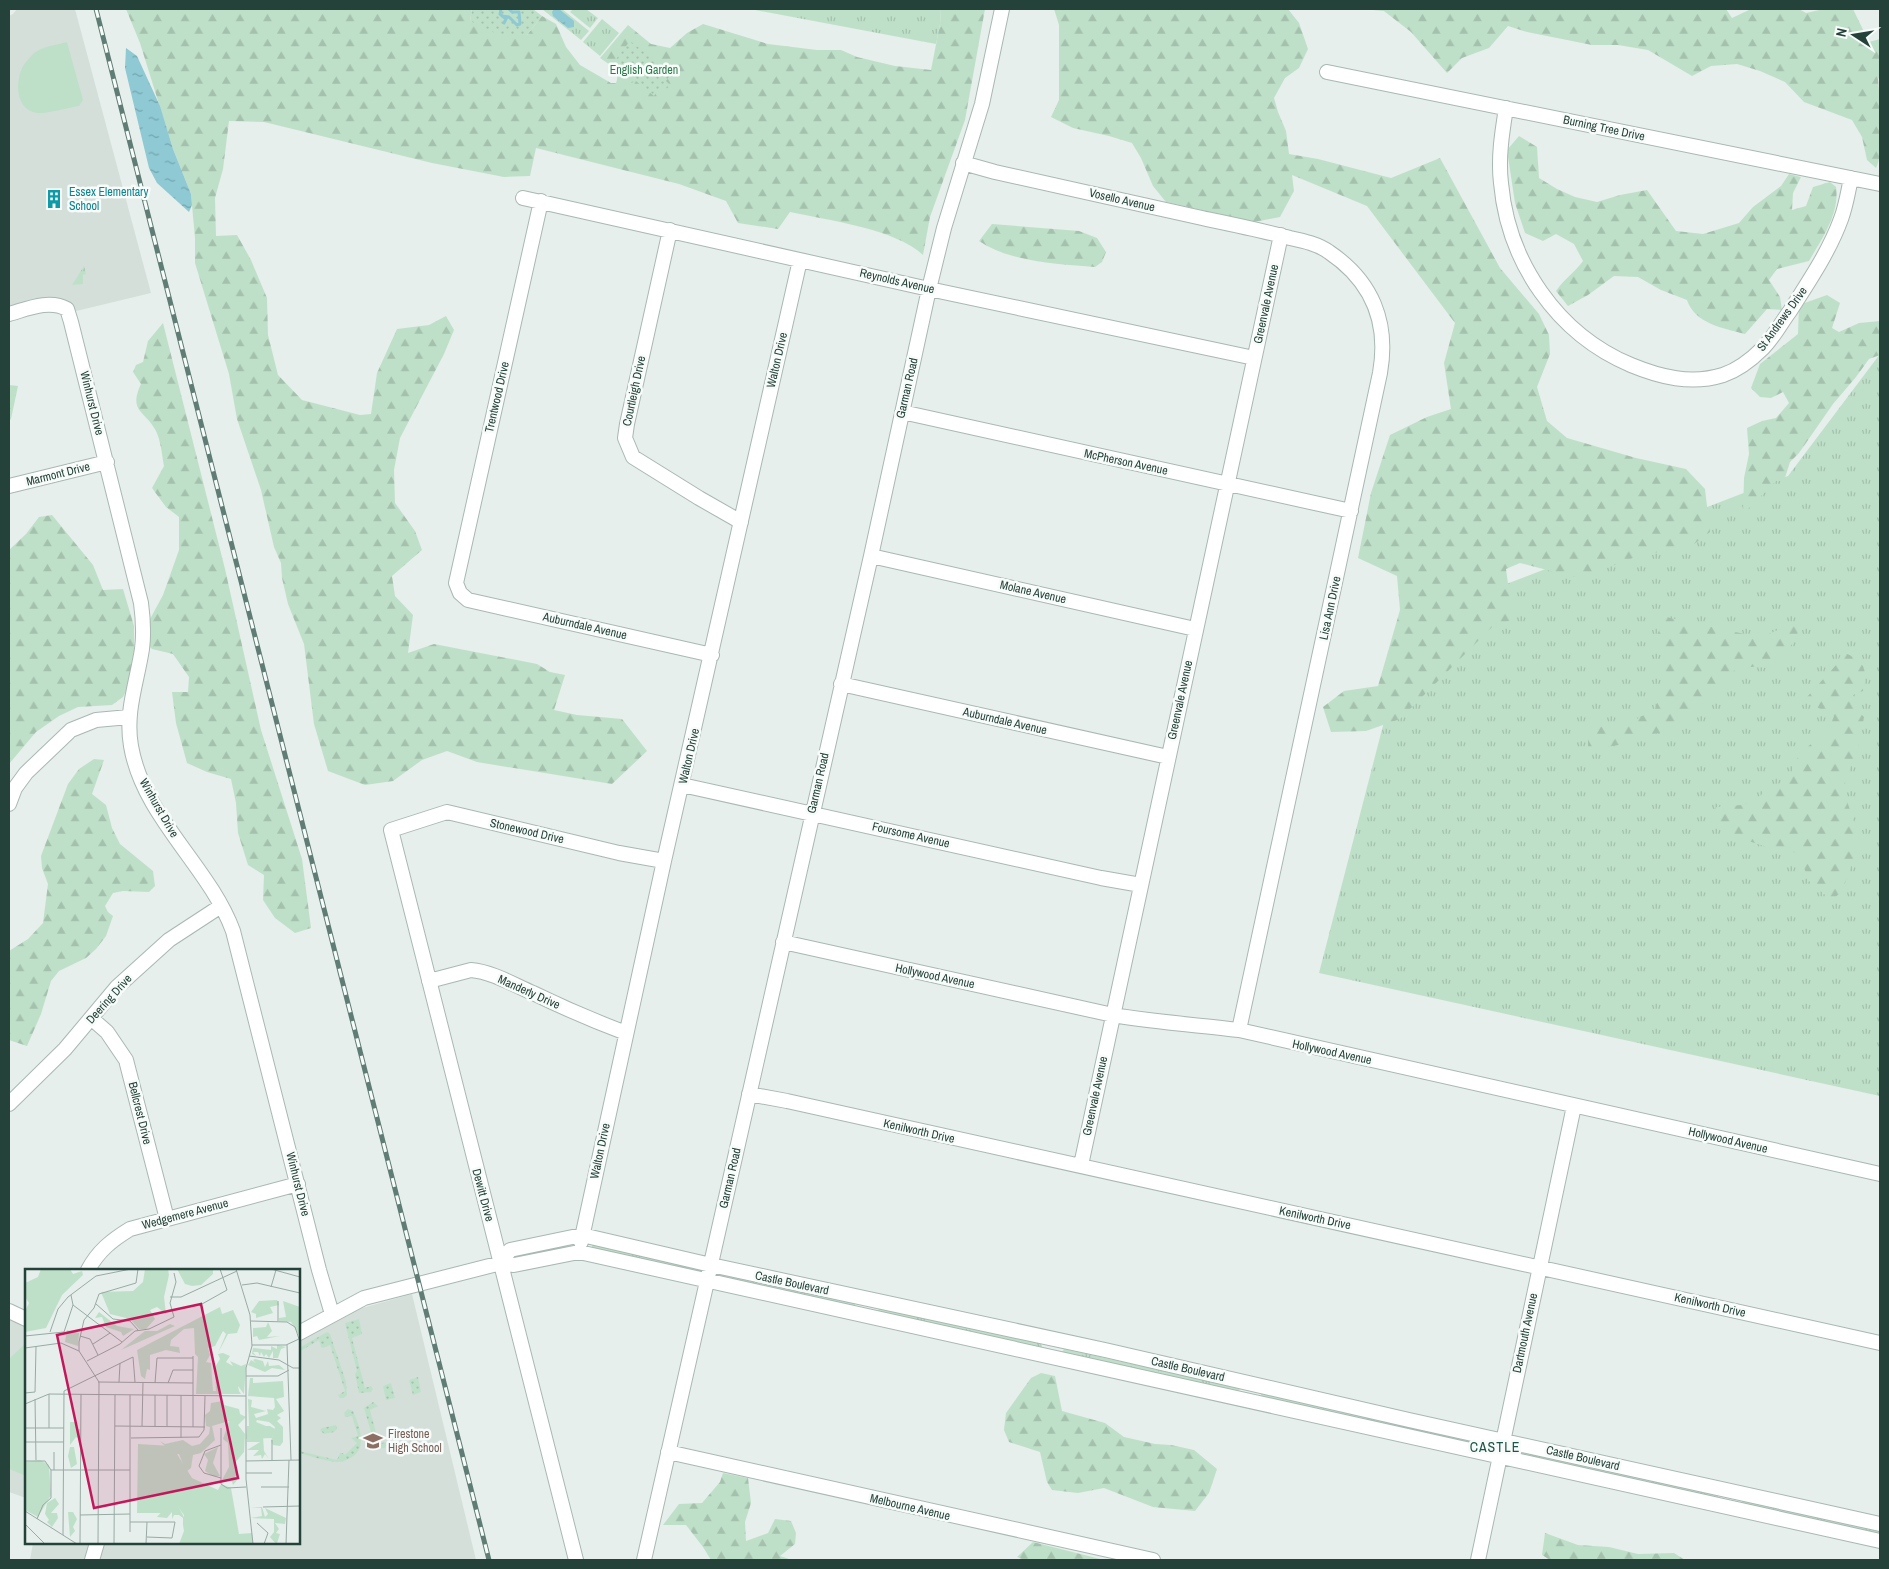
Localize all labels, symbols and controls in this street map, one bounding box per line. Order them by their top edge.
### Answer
north arrow [1829,10,1879,60]
text: N [1832,26,1851,38]
park label: English Garden [610,62,678,78]
street label: Burning Tree Drive [1562,112,1646,144]
place label: Essex Elementary School [69,184,148,214]
street label: Vosello Avenue [1087,185,1157,215]
building icon: Essex Elementary School [43,188,65,210]
street label: Greenvale Avenue [1250,263,1282,345]
street label: Reynolds Avenue [858,265,936,297]
street label: St Andrews Drive [1753,284,1811,354]
street label: Walton Drive [763,331,791,389]
street label: Courtleigh Drive [619,354,649,428]
street label: Garman Road [892,356,922,420]
street label: Trentwood Drive [481,360,513,434]
street label: Winhurst Drive [76,369,108,437]
street label: McPherson Avenue [1083,445,1169,479]
street label: Marmont Drive [24,458,92,490]
street label: Lisa Ann Drive [1315,575,1345,641]
street label: Molane Avenue [998,577,1068,607]
street label: Auburndale Avenue [540,608,629,643]
street label: Greenvale Avenue [1164,659,1196,741]
street label: Auburndale Avenue [960,703,1049,738]
street label: Walton Drive [675,727,703,785]
street label: Garman Road [803,751,833,815]
street label: Winhurst Drive [136,776,182,840]
street label: Stonewood Drive [488,815,566,847]
street label: Foursome Avenue [871,818,951,852]
street label: Hollywood Avenue [894,960,976,992]
street label: Deering Drive [83,971,135,1027]
street label: Manderly Drive [495,971,563,1013]
street label: Hollywood Avenue [1291,1036,1373,1068]
street label: Greenvale Avenue [1079,1055,1111,1137]
street label: Bellcrest Drive [124,1080,156,1146]
street label: Kenilworth Drive [882,1115,956,1147]
street label: Walton Drive [586,1122,614,1180]
street label: Hollywood Avenue [1687,1123,1769,1157]
street label: Garman Road [715,1146,745,1210]
street label: Winhurst Drive [282,1150,314,1218]
street label: Dewitt Drive [468,1167,498,1223]
street label: Wedgemere Avenue [140,1195,230,1233]
street label: Kenilworth Drive [1278,1203,1352,1233]
street label: Castle Boulevard [754,1267,830,1299]
inset map [25,1269,300,1544]
street label: Kenilworth Drive [1673,1289,1747,1321]
street label: Dartmouth Avenue [1509,1292,1541,1374]
street label: Castle Boulevard [1150,1353,1226,1385]
place label: Firestone High School [388,1426,442,1456]
school or university icon: Firestone High School [362,1430,384,1452]
district label: CASTLE [1470,1438,1520,1456]
street label: Castle Boulevard [1545,1442,1621,1474]
street label: Melbourne Avenue [868,1490,952,1524]

